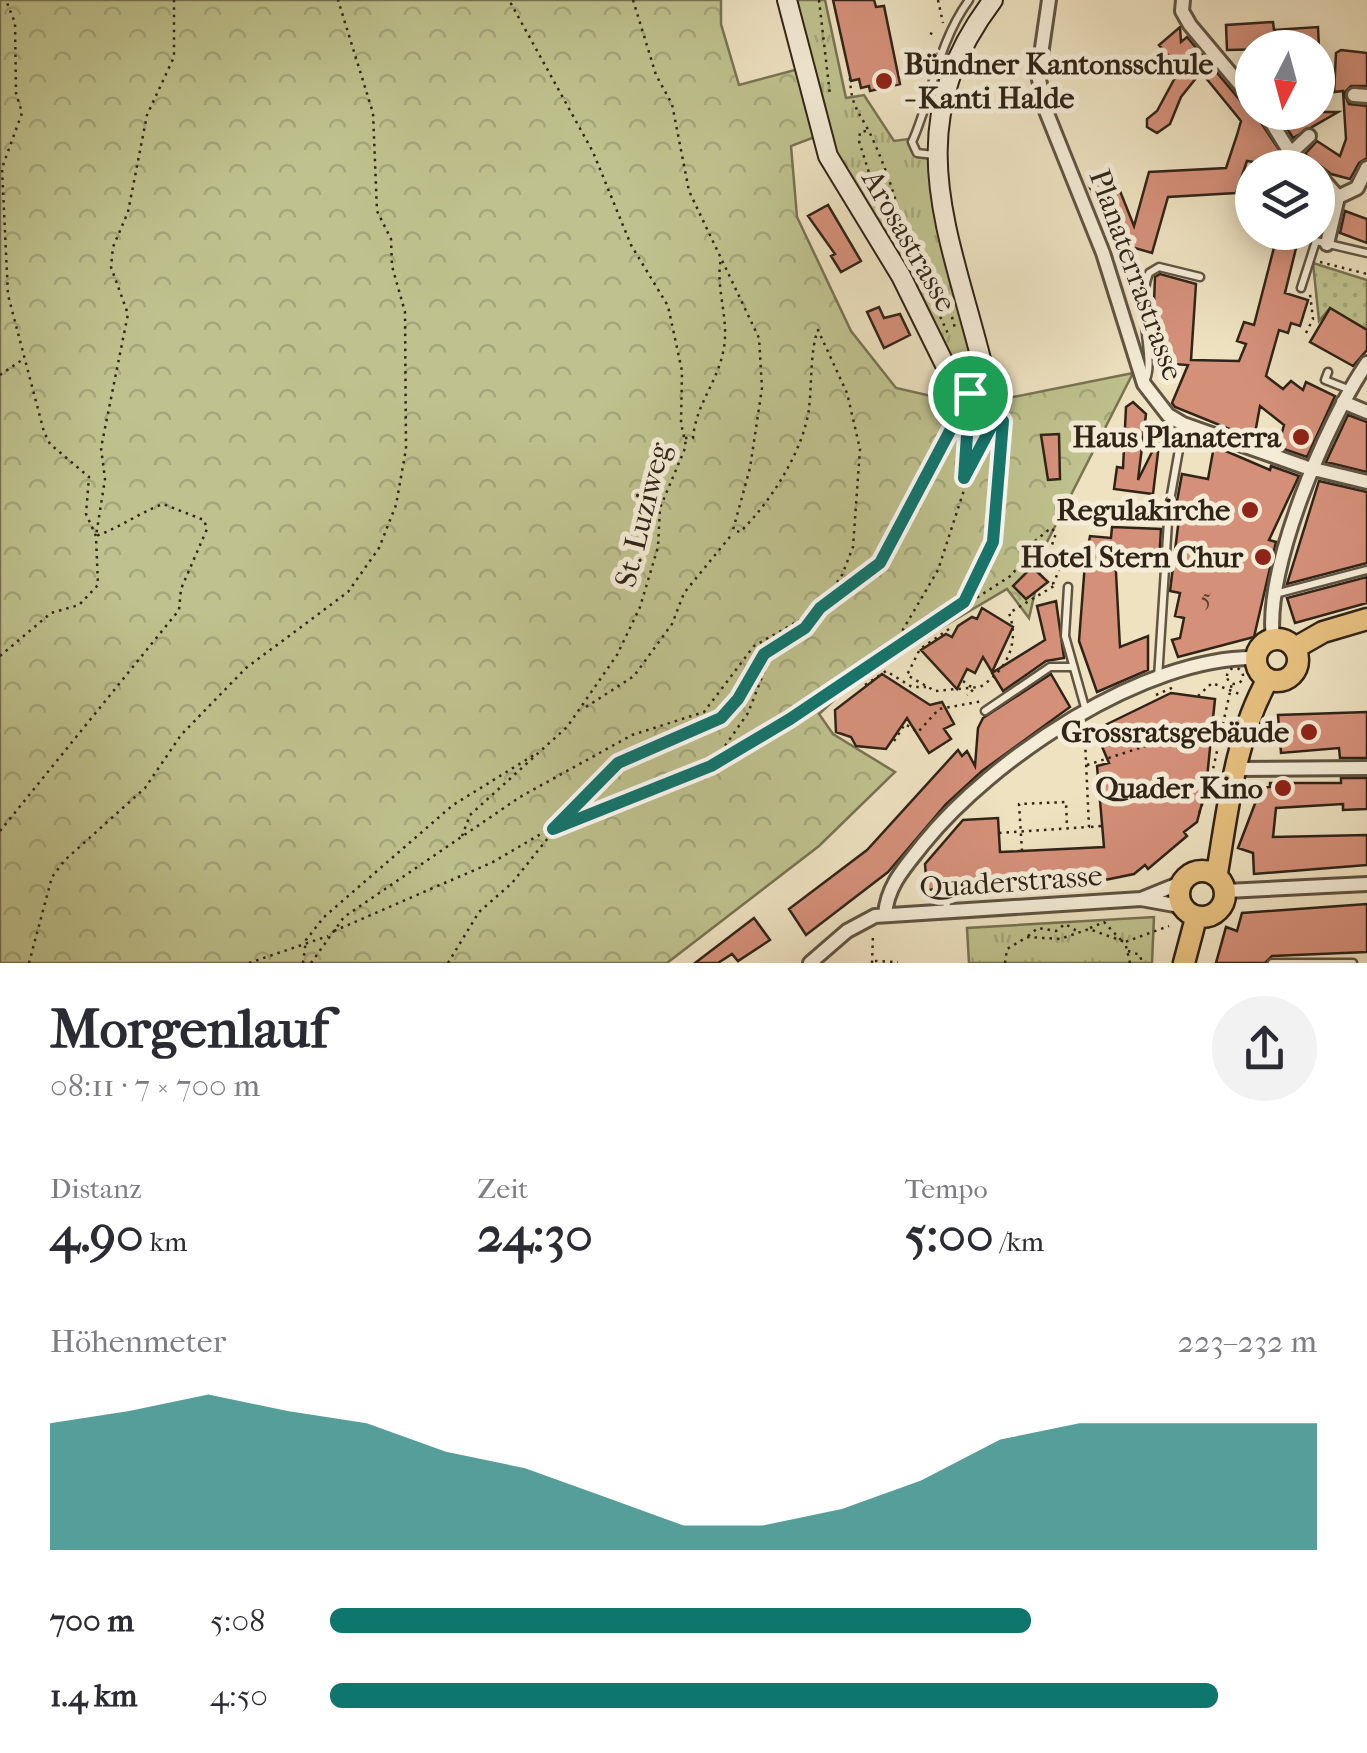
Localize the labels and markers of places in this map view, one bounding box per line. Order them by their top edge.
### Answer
place label: Bündner Kantonsschule - Kanti Halde [904,47,1214,116]
marker: Bündner Kantonsschule - Kanti Halde [873,70,895,92]
pin [928,351,1013,436]
place label: Haus Planaterra [1073,420,1282,455]
marker: Haus Planaterra [1290,426,1312,448]
place label: Regulakirche [1056,493,1230,528]
marker: Regulakirche [1239,499,1261,521]
place label: Hotel Stern Chur [1020,540,1244,575]
marker: Hotel Stern Chur [1252,546,1274,568]
place label: Grossratsgebäude [1061,715,1289,750]
marker: Grossratsgebäude [1298,721,1320,743]
place label: Quader Kino [1095,771,1263,806]
marker: Quader Kino [1272,777,1294,799]

